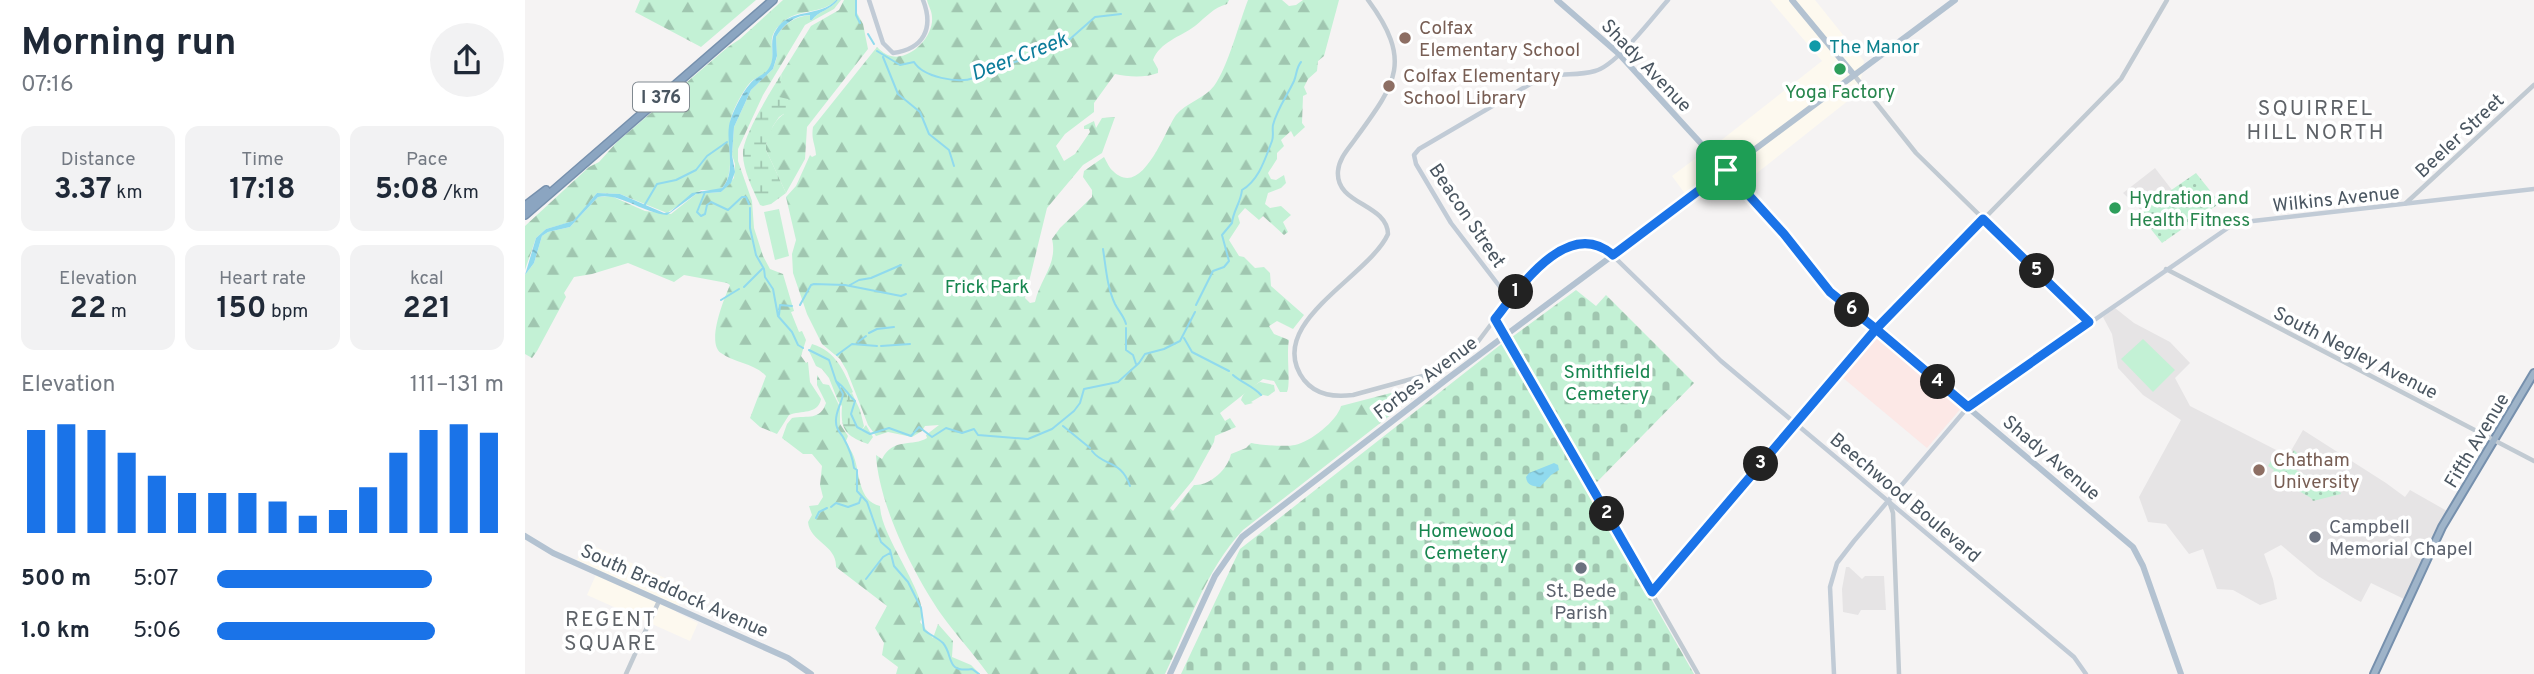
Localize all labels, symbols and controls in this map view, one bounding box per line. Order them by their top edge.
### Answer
street label: Shady Avenue [1595,15,1696,118]
place label: Colfax Elementary School [1419,17,1580,63]
text: Morning run [21,20,237,69]
button: share [430,23,504,97]
water label: Deer Creek [967,26,1072,88]
marker: Colfax Elementary School [1397,30,1413,46]
place label: The Manor [1829,36,1920,60]
marker: The Manor [1807,38,1823,54]
marker: Yoga Factory [1832,61,1848,77]
place label: Colfax Elementary School Library [1403,65,1561,111]
text: 07:16 [21,71,74,100]
marker: Colfax Elementary School Library [1381,78,1397,94]
place label: Yoga Factory [1785,81,1895,105]
road number: I 376 [633,82,689,112]
street label: Beeler Street [2411,89,2510,184]
district label: SQUIRREL HILL NORTH [2247,96,2385,147]
pin [1696,140,1756,200]
text: Distance [61,148,135,172]
text: Time [241,148,284,172]
text: Pace [406,148,448,172]
icon: arrive [1707,151,1745,189]
street label: Beacon Street [1423,159,1510,273]
text: 3.37 [54,172,112,209]
text: 17:18 [229,172,296,209]
text: 5:08 [375,172,439,209]
text: km [112,181,143,205]
text: /km [439,181,479,205]
street label: Wilkins Avenue [2272,181,2401,219]
place label: Hydration and Health Fitness [2129,187,2250,233]
marker: Hydration and Health Fitness [2107,200,2123,216]
pin: 5 [2019,254,2055,288]
text: 5 [2031,258,2042,282]
text: Elevation [59,267,137,291]
text: Heart rate [219,267,306,291]
text: kcal [410,267,444,291]
pin: 1 [1499,274,1534,310]
park label: Frick Park [945,276,1029,300]
text: 1 [1512,279,1519,303]
text: 22 [70,291,106,328]
text: 150 [217,291,267,328]
text: 221 [402,291,451,328]
pin: 6 [1835,292,1869,328]
text: 6 [1846,297,1857,321]
text: m [106,300,127,324]
text: bpm [267,300,308,324]
street label: South Negley Avenue [2269,302,2441,406]
street label: Forbes Avenue [1369,332,1483,426]
park label: Smithfield Cemetery [1564,361,1650,407]
pin: 4 [1921,364,1955,400]
text: 4 [1931,369,1944,393]
text: Elevation [21,371,116,400]
text: 111–131 m [410,371,504,400]
street label: Fifth Avenue [2440,389,2515,493]
street label: Shady Avenue [1997,411,2105,506]
street label: Beechwood Boulevard [1824,428,1985,569]
pin: 3 [1743,447,1779,482]
place label: Chatham University [2273,449,2360,495]
text: 3 [1755,451,1766,475]
marker: Chatham University [2251,462,2267,478]
pin: 2 [1589,496,1625,532]
text: 2 [1601,501,1612,525]
place label: Campbell Memorial Chapel [2329,516,2473,562]
park label: Homewood Cemetery [1418,520,1514,566]
marker: Campbell Memorial Chapel [2307,529,2323,545]
street label: South Braddock Avenue [577,540,772,644]
marker: St. Bede Parish [1573,560,1589,576]
text: 500 m [21,565,91,594]
text: 5:07 [133,565,179,594]
place label: St. Bede Parish [1546,580,1616,626]
district label: REGENT SQUARE [564,607,658,658]
text: 1.0 km [21,617,90,646]
text: 5:06 [133,617,181,646]

